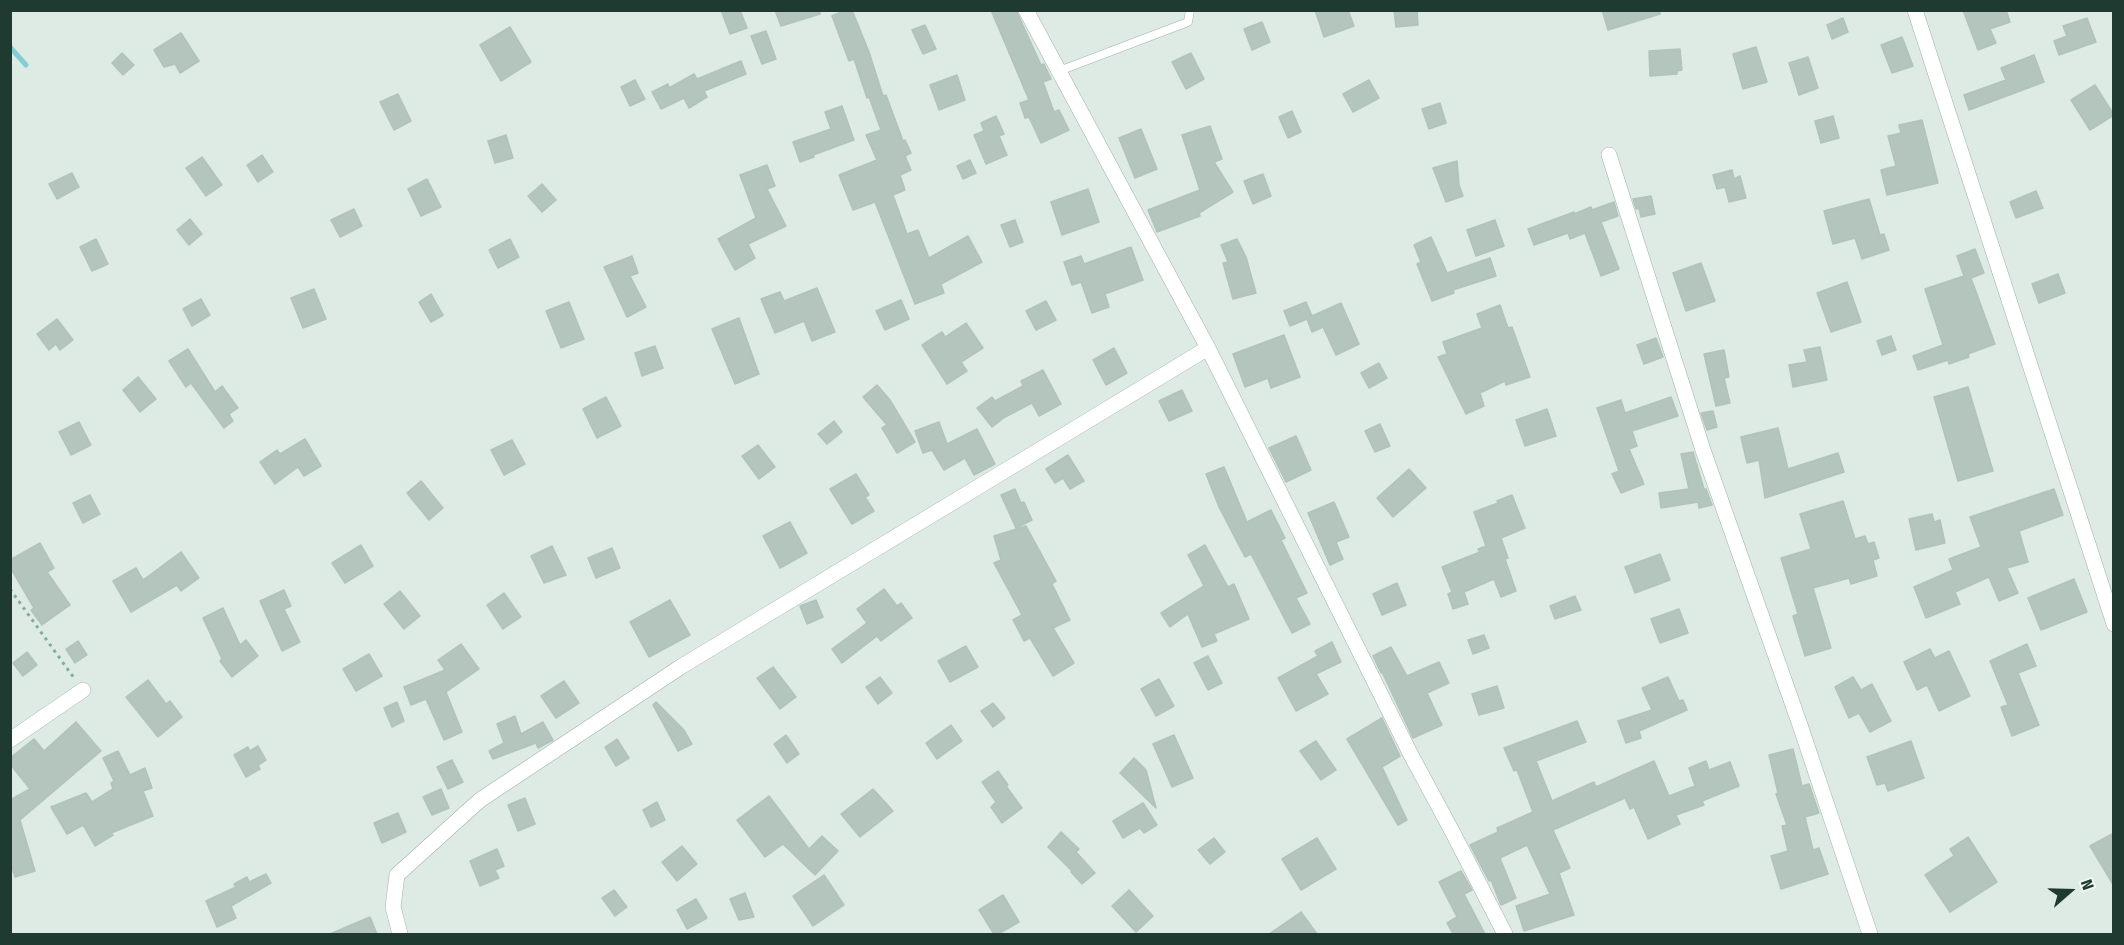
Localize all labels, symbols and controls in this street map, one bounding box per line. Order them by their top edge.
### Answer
north arrow [2040,861,2100,921]
text: N [2077,877,2098,892]

